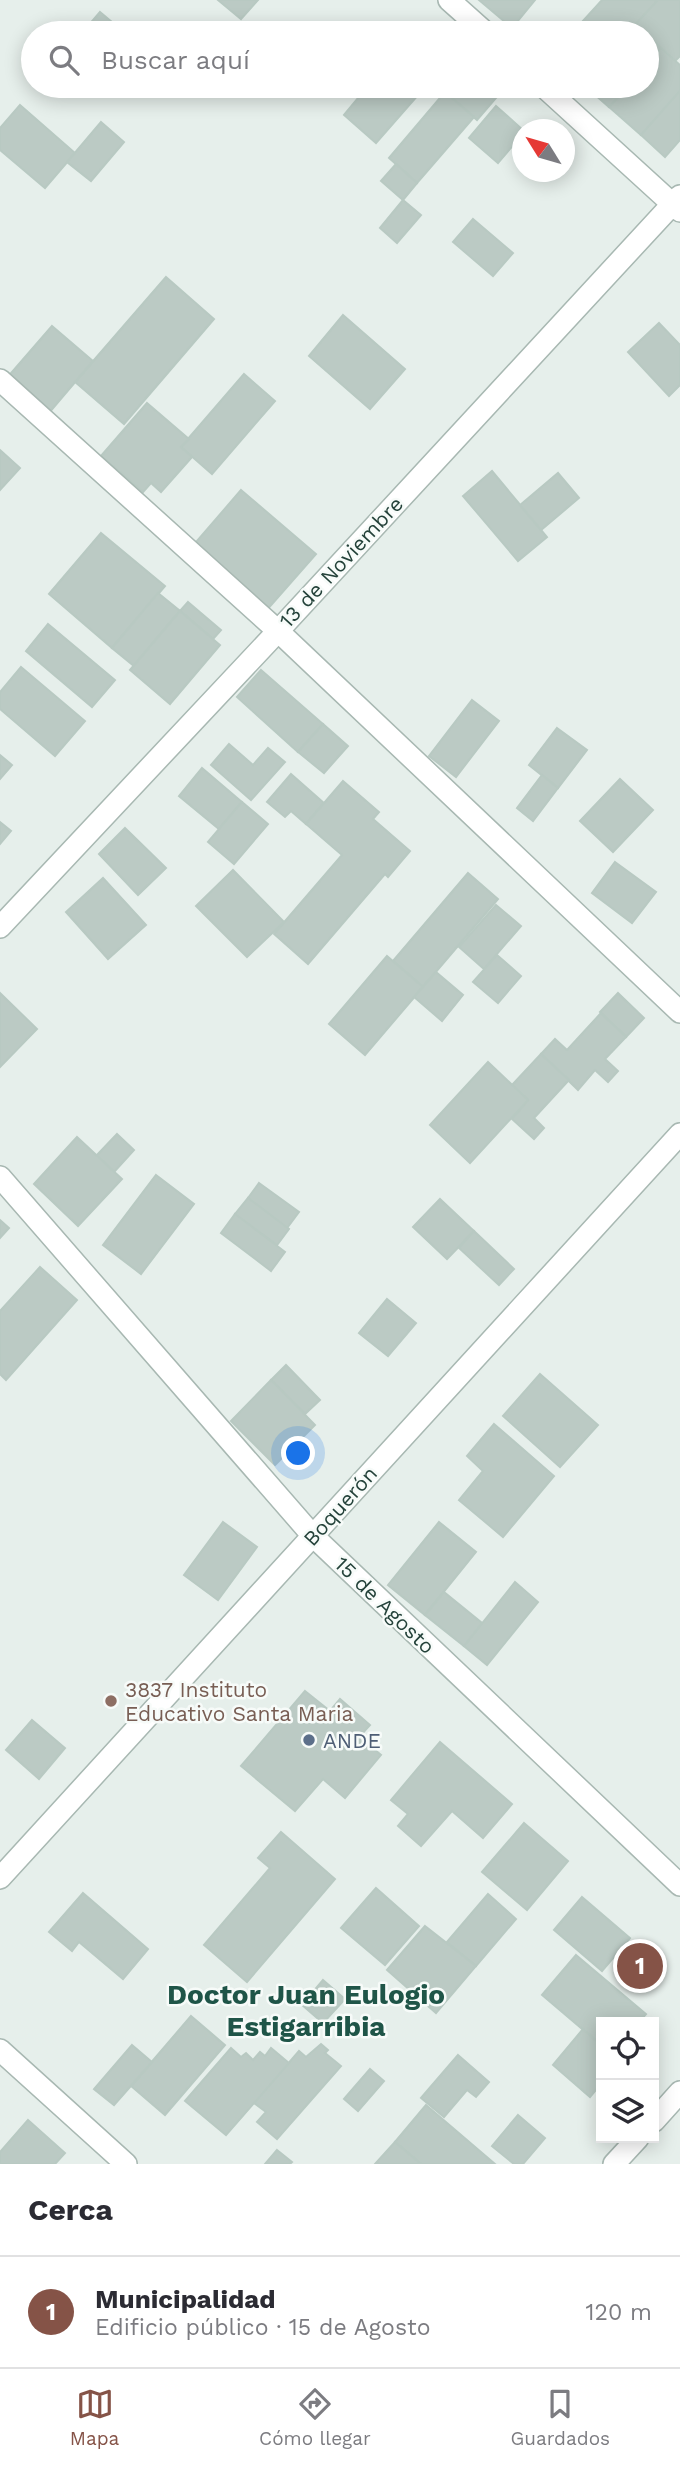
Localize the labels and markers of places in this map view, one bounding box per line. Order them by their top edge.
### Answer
place label: 3837 Instituto Educativo Santa Maria [125,1677,354,1726]
marker: 3837 Instituto Educativo Santa Maria [103,1693,119,1709]
place label: ANDE [323,1728,381,1753]
marker: ANDE [301,1732,317,1748]
pin: 1 [617,1940,663,1992]

